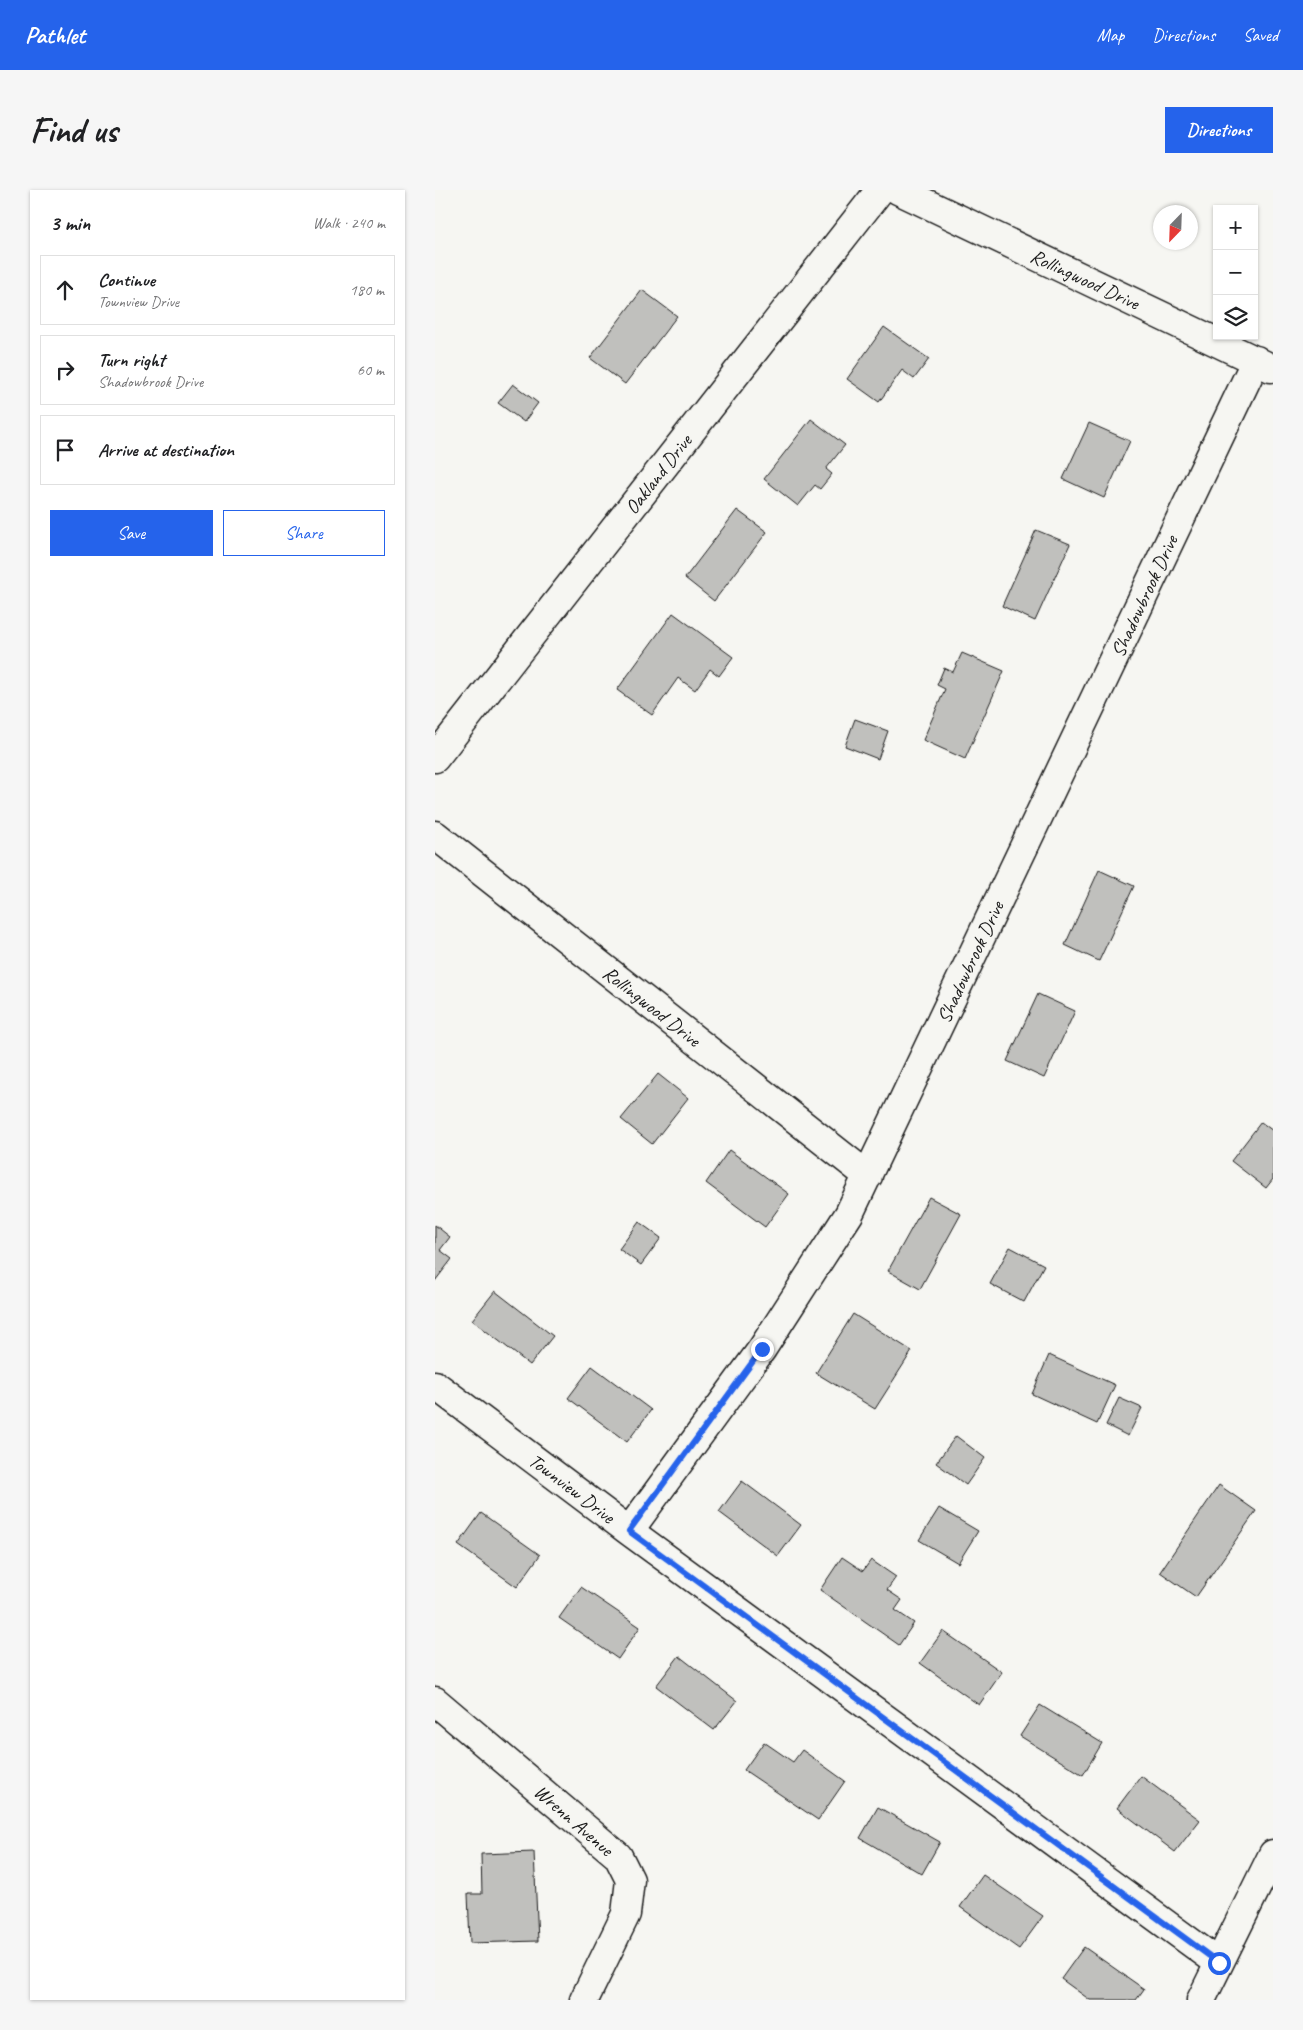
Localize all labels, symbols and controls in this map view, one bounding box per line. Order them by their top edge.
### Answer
text: Pathlet [25,20,85,50]
text: Map [1097,24,1124,46]
text: Directions [1152,24,1215,46]
text: Saved [1243,24,1278,46]
button: Directions [1165,107,1273,153]
text: Find us [30,108,117,153]
north arrow [1153,205,1198,250]
map controls [1213,205,1258,340]
button: + [1213,205,1258,250]
text: 3 min [50,210,90,236]
text: Walk · 240 m [313,213,385,233]
street label: Rollingwood Drive [1026,243,1145,316]
button: − [1213,250,1258,295]
text: Continue [98,268,155,292]
icon: ahead [51,276,79,304]
text: 180 m [350,280,384,300]
text: Townview Drive [98,292,179,312]
button: layers [1213,295,1258,340]
text: Turn right [98,348,165,372]
icon: right [51,356,79,384]
text: 60 m [357,360,384,380]
text: Shadowbrook Drive [98,372,203,392]
street label: Oakland Drive [619,428,698,519]
icon: arrive [51,436,79,464]
text: Arrive at destination [98,438,234,462]
button: Save [50,510,213,556]
button: Share [223,510,385,556]
street label: Shadowbrook Drive [1105,530,1184,661]
street label: Shadowbrook Drive [931,896,1010,1027]
street label: Rollingwood Drive [598,960,707,1053]
route end [751,1338,774,1361]
street label: Townview Drive [524,1448,621,1530]
street label: Wrenn Avenue [529,1779,620,1863]
route start [1208,1952,1231,1975]

